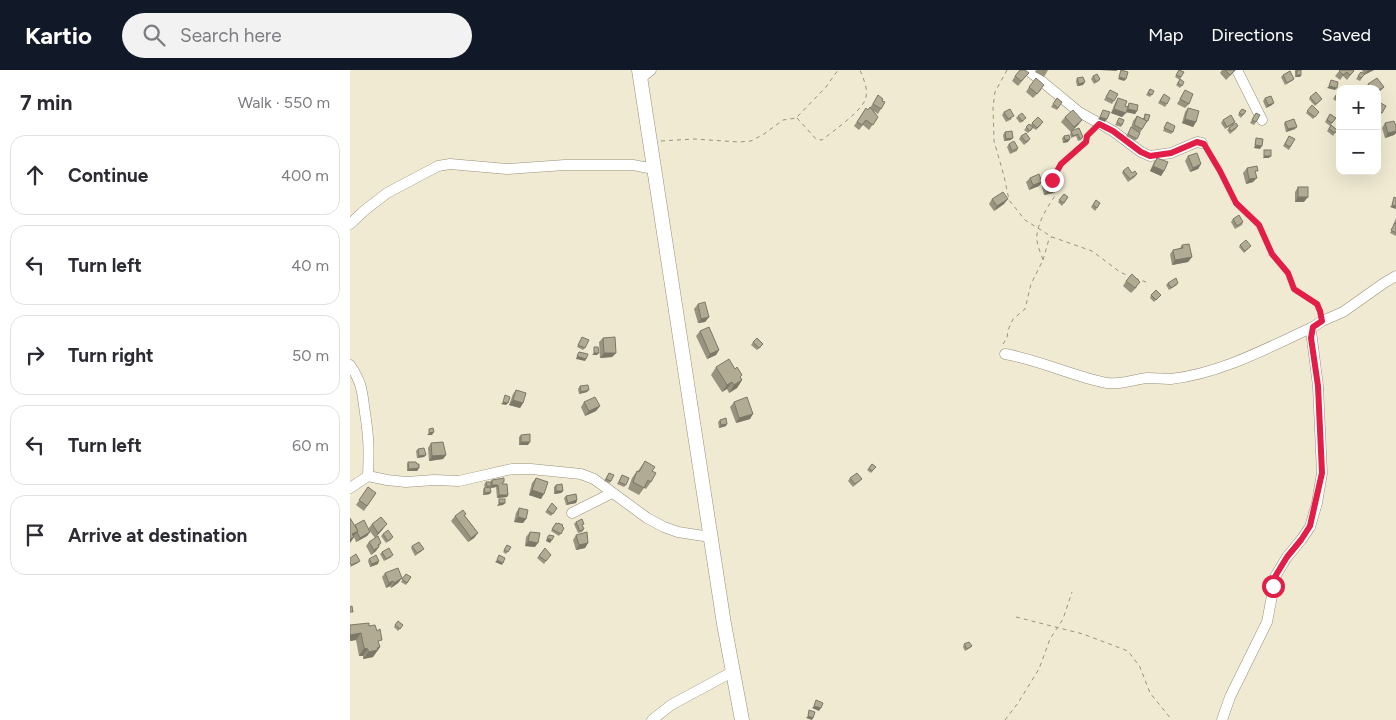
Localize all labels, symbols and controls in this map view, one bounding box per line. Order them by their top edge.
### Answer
search box [122,13,472,58]
text: Kartio [25,21,92,50]
icon: search [140,21,168,49]
text: Search here [180,24,282,47]
text: Map [1148,24,1183,46]
text: Directions [1211,24,1293,46]
text: Saved [1321,24,1371,46]
map controls [1336,85,1381,175]
button: + [1336,85,1381,130]
text: 7 min [20,90,72,115]
text: Walk · 550 m [238,93,330,112]
button: − [1336,130,1381,175]
icon: ahead [21,161,49,189]
text: Continue [68,164,148,187]
text: 400 m [281,166,329,185]
route end [1041,169,1064,192]
icon: left [21,251,49,279]
text: Turn left [68,254,142,277]
text: 40 m [291,256,329,275]
icon: right [21,341,49,369]
text: Turn right [68,344,154,367]
text: 50 m [292,346,329,365]
icon: left [21,431,49,459]
text: Turn left [68,434,142,457]
text: 60 m [292,436,329,455]
icon: arrive [21,521,49,549]
text: Arrive at destination [68,524,247,547]
route start [1262,575,1285,598]

